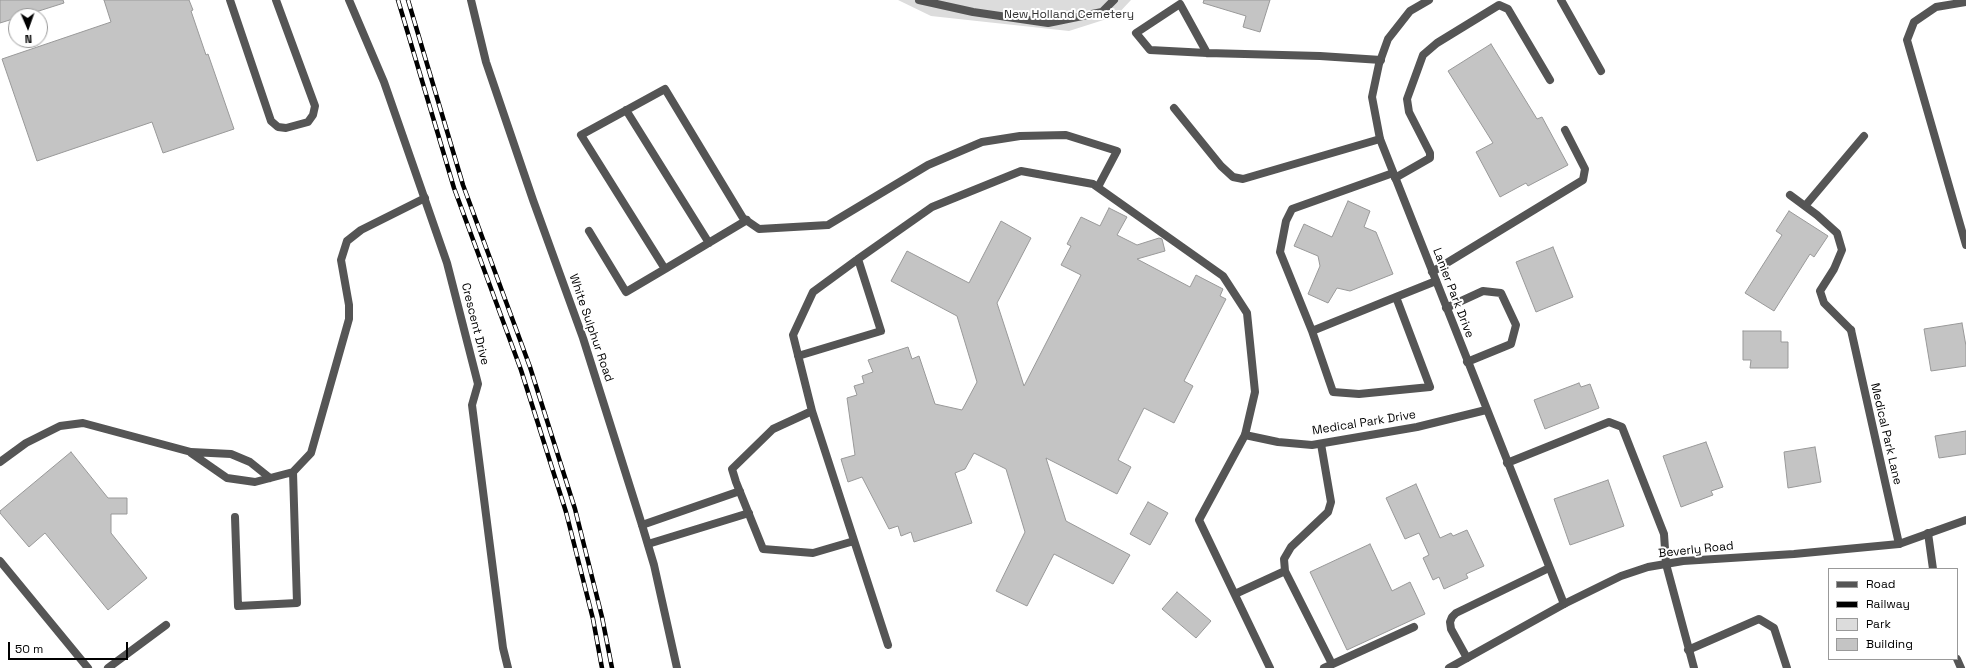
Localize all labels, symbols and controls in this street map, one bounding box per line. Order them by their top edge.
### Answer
north arrow [8,8,48,48]
park label: New Holland Cemetery [1004,8,1134,22]
text: N [24,32,32,46]
street label: Lanier Park Drive [1429,246,1477,340]
street label: White Sulphur Road [566,272,616,384]
street label: Crescent Drive [458,281,492,367]
street label: Medical Park Lane [1867,382,1905,486]
street label: Medical Park Drive [1311,408,1417,438]
street label: Beverly Road [1658,539,1734,561]
legend [1828,568,1958,660]
text: Road [1866,576,1895,592]
text: Railway [1866,596,1910,612]
text: Park [1866,616,1891,632]
scale bar [10,634,130,660]
text: Building [1866,636,1913,652]
text: 50 m [15,641,43,657]

